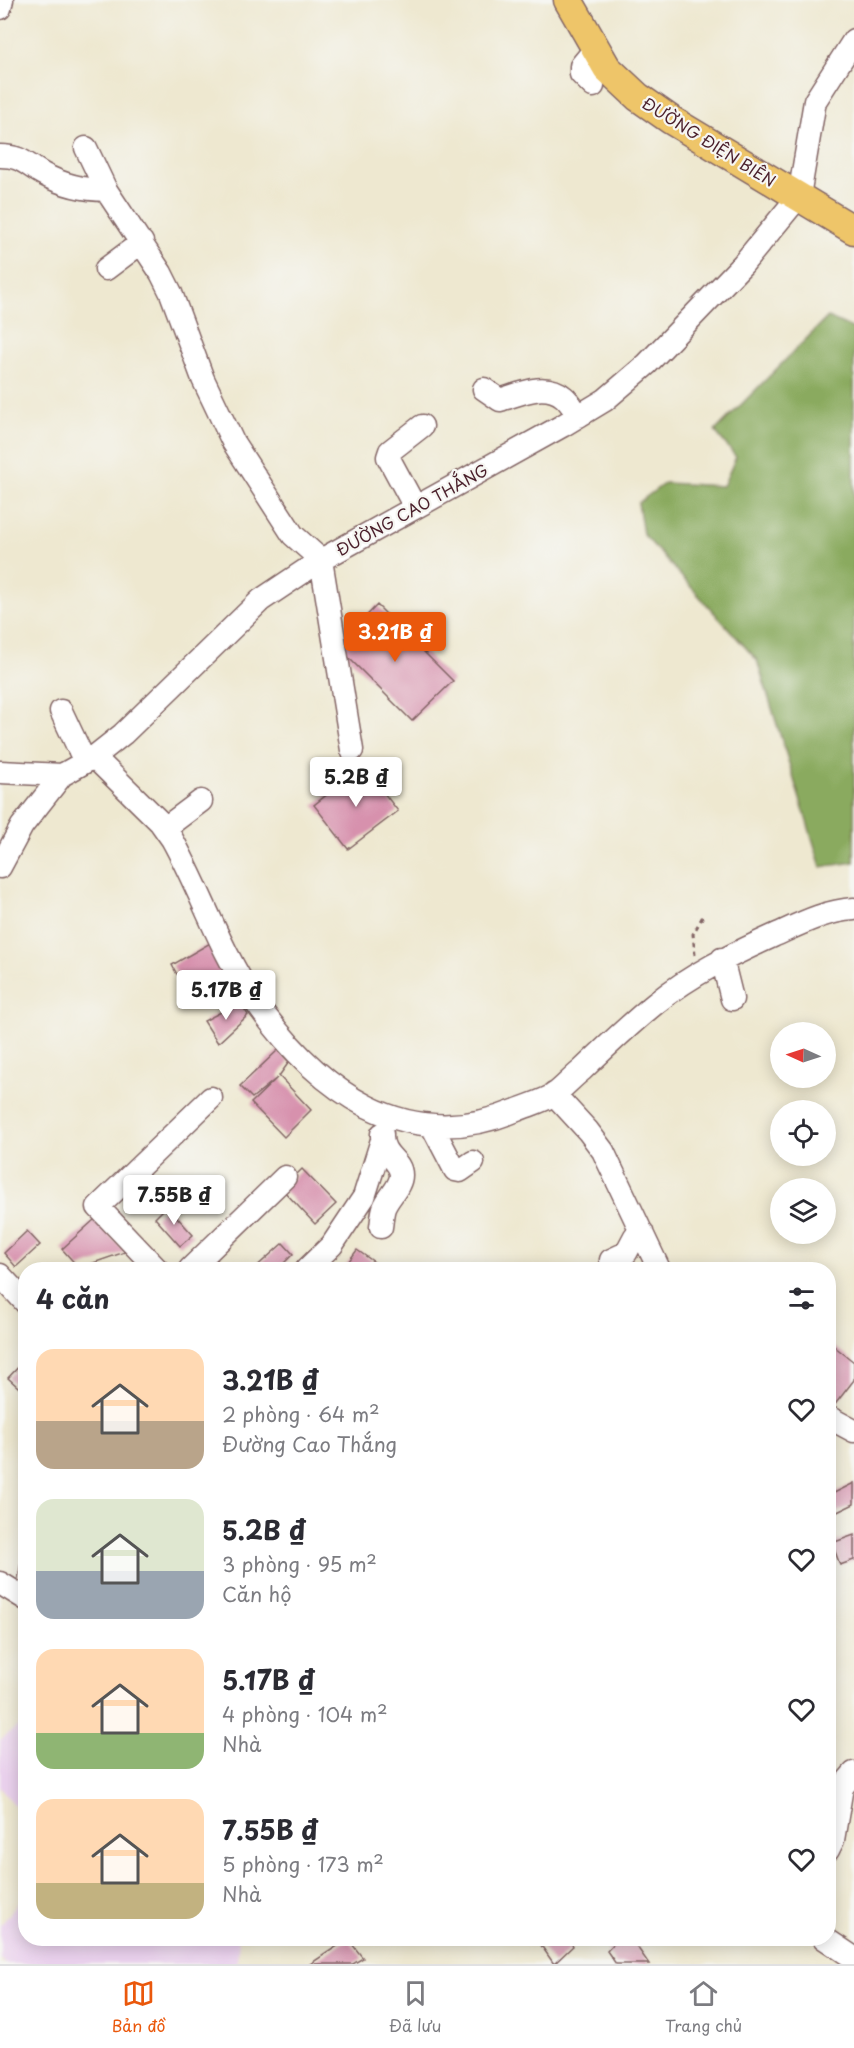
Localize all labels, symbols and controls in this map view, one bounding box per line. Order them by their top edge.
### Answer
street label: ĐƯỜNG ĐIỆN BIÊN [638,90,781,192]
street label: ĐƯỜNG CAO THẮNG [331,456,492,561]
pin: 3.21B ₫ [340,612,450,663]
text: 3.21B ₫ [358,616,432,646]
pin: 5.2B ₫ [307,757,405,808]
text: 5.2B ₫ [324,761,388,791]
pin: 5.17B ₫ [171,970,281,1021]
text: 5.17B ₫ [191,974,261,1004]
north arrow [770,1022,836,1088]
map controls [770,1022,836,1244]
button: locate [770,1100,836,1166]
pin: 7.55B ₫ [119,1175,229,1226]
button: layers [770,1178,836,1244]
text: 7.55B ₫ [137,1179,211,1209]
text: 4 căn [36,1279,110,1318]
icon: filters [785,1282,818,1315]
text: 3.21B ₫ [222,1360,318,1399]
icon: home [84,1373,156,1445]
icon: heart [785,1393,818,1426]
text: 2 phòng · 64 m² [222,1399,380,1429]
text: Đường Cao Thắng [222,1429,397,1459]
text: 5.2B ₫ [222,1510,305,1549]
icon: home [84,1523,156,1595]
icon: heart [785,1543,818,1576]
text: 3 phòng · 95 m² [222,1549,377,1579]
text: Căn hộ [222,1579,292,1609]
text: 5.17B ₫ [222,1660,314,1699]
icon: home [84,1673,156,1745]
icon: heart [785,1693,818,1726]
text: 4 phòng · 104 m² [222,1699,388,1729]
text: Nhà [222,1729,262,1759]
text: 7.55B ₫ [222,1810,318,1849]
icon: home [84,1823,156,1895]
icon: heart [785,1843,818,1876]
text: 5 phòng · 173 m² [222,1849,384,1879]
text: Nhà [222,1879,262,1909]
tab: Bản đồ [112,1977,165,2037]
tab: Đã lưu [389,1977,441,2037]
tab: Trang chủ [665,1977,742,2037]

